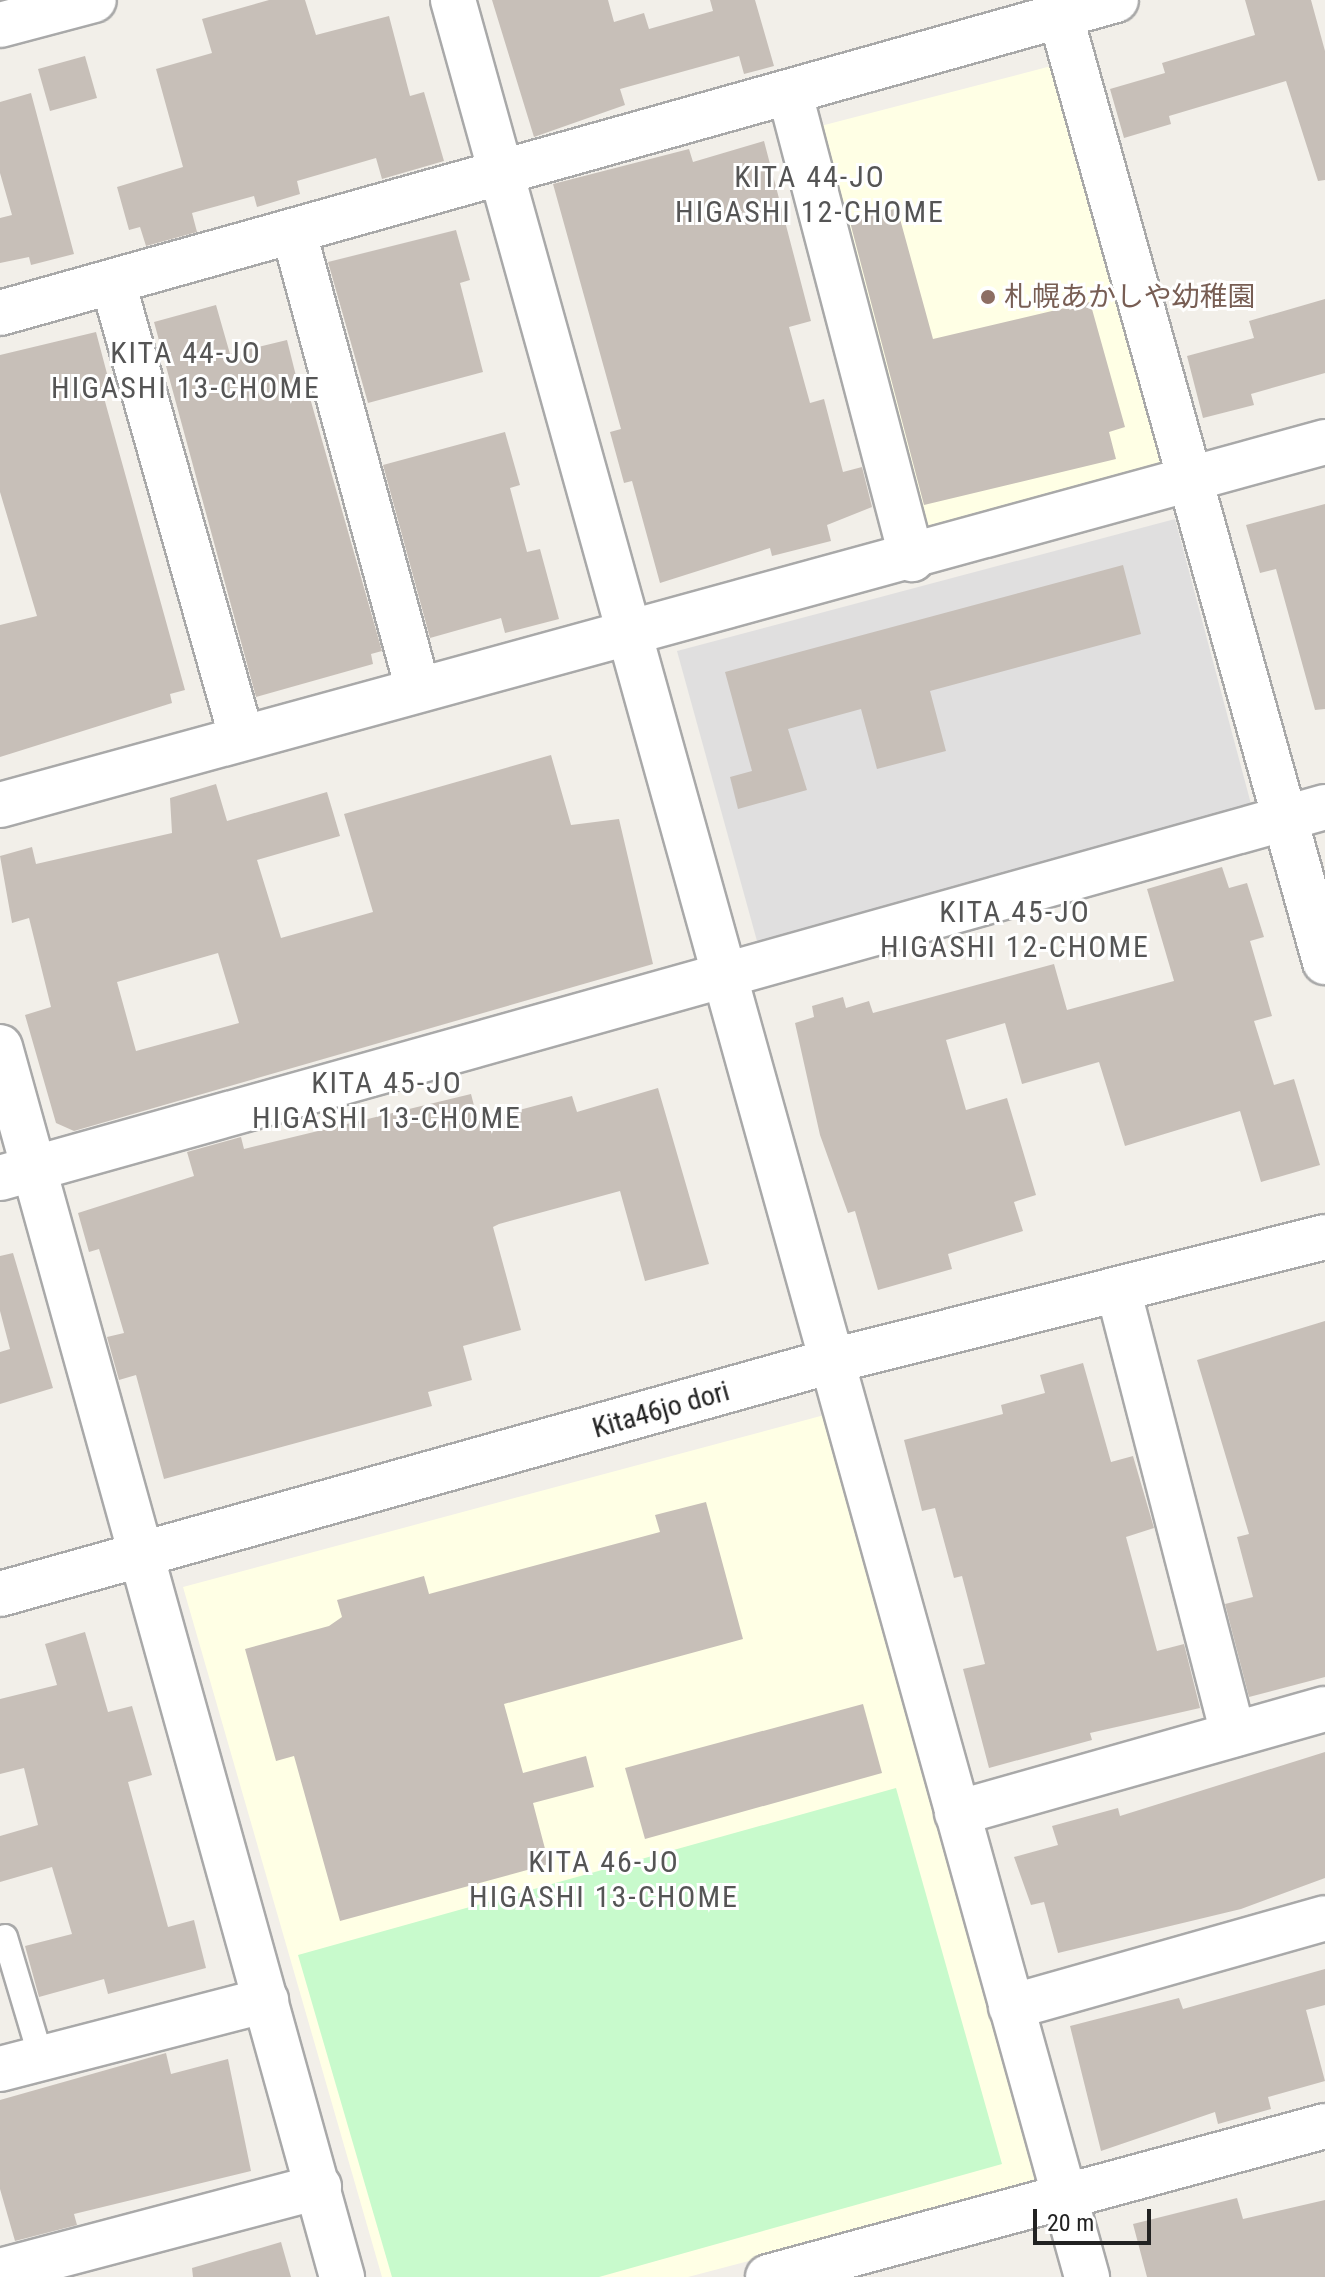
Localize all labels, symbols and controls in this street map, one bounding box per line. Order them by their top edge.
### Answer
district label: KITA 44-JO HIGASHI 12-CHOME [675,159,945,230]
place label: 札幌あかしや幼稚園 [1004,280,1256,314]
marker: 札幌あかしや幼稚園 [979,288,997,306]
district label: KITA 44-JO HIGASHI 13-CHOME [51,335,321,406]
district label: KITA 45-JO HIGASHI 12-CHOME [880,894,1150,964]
district label: KITA 45-JO HIGASHI 13-CHOME [252,1065,522,1136]
street label: Kita46jo dori [589,1374,733,1446]
district label: KITA 46-JO HIGASHI 13-CHOME [469,1844,739,1914]
scale bar [1037,2193,1155,2243]
text: 20 m [1047,2209,1094,2237]

